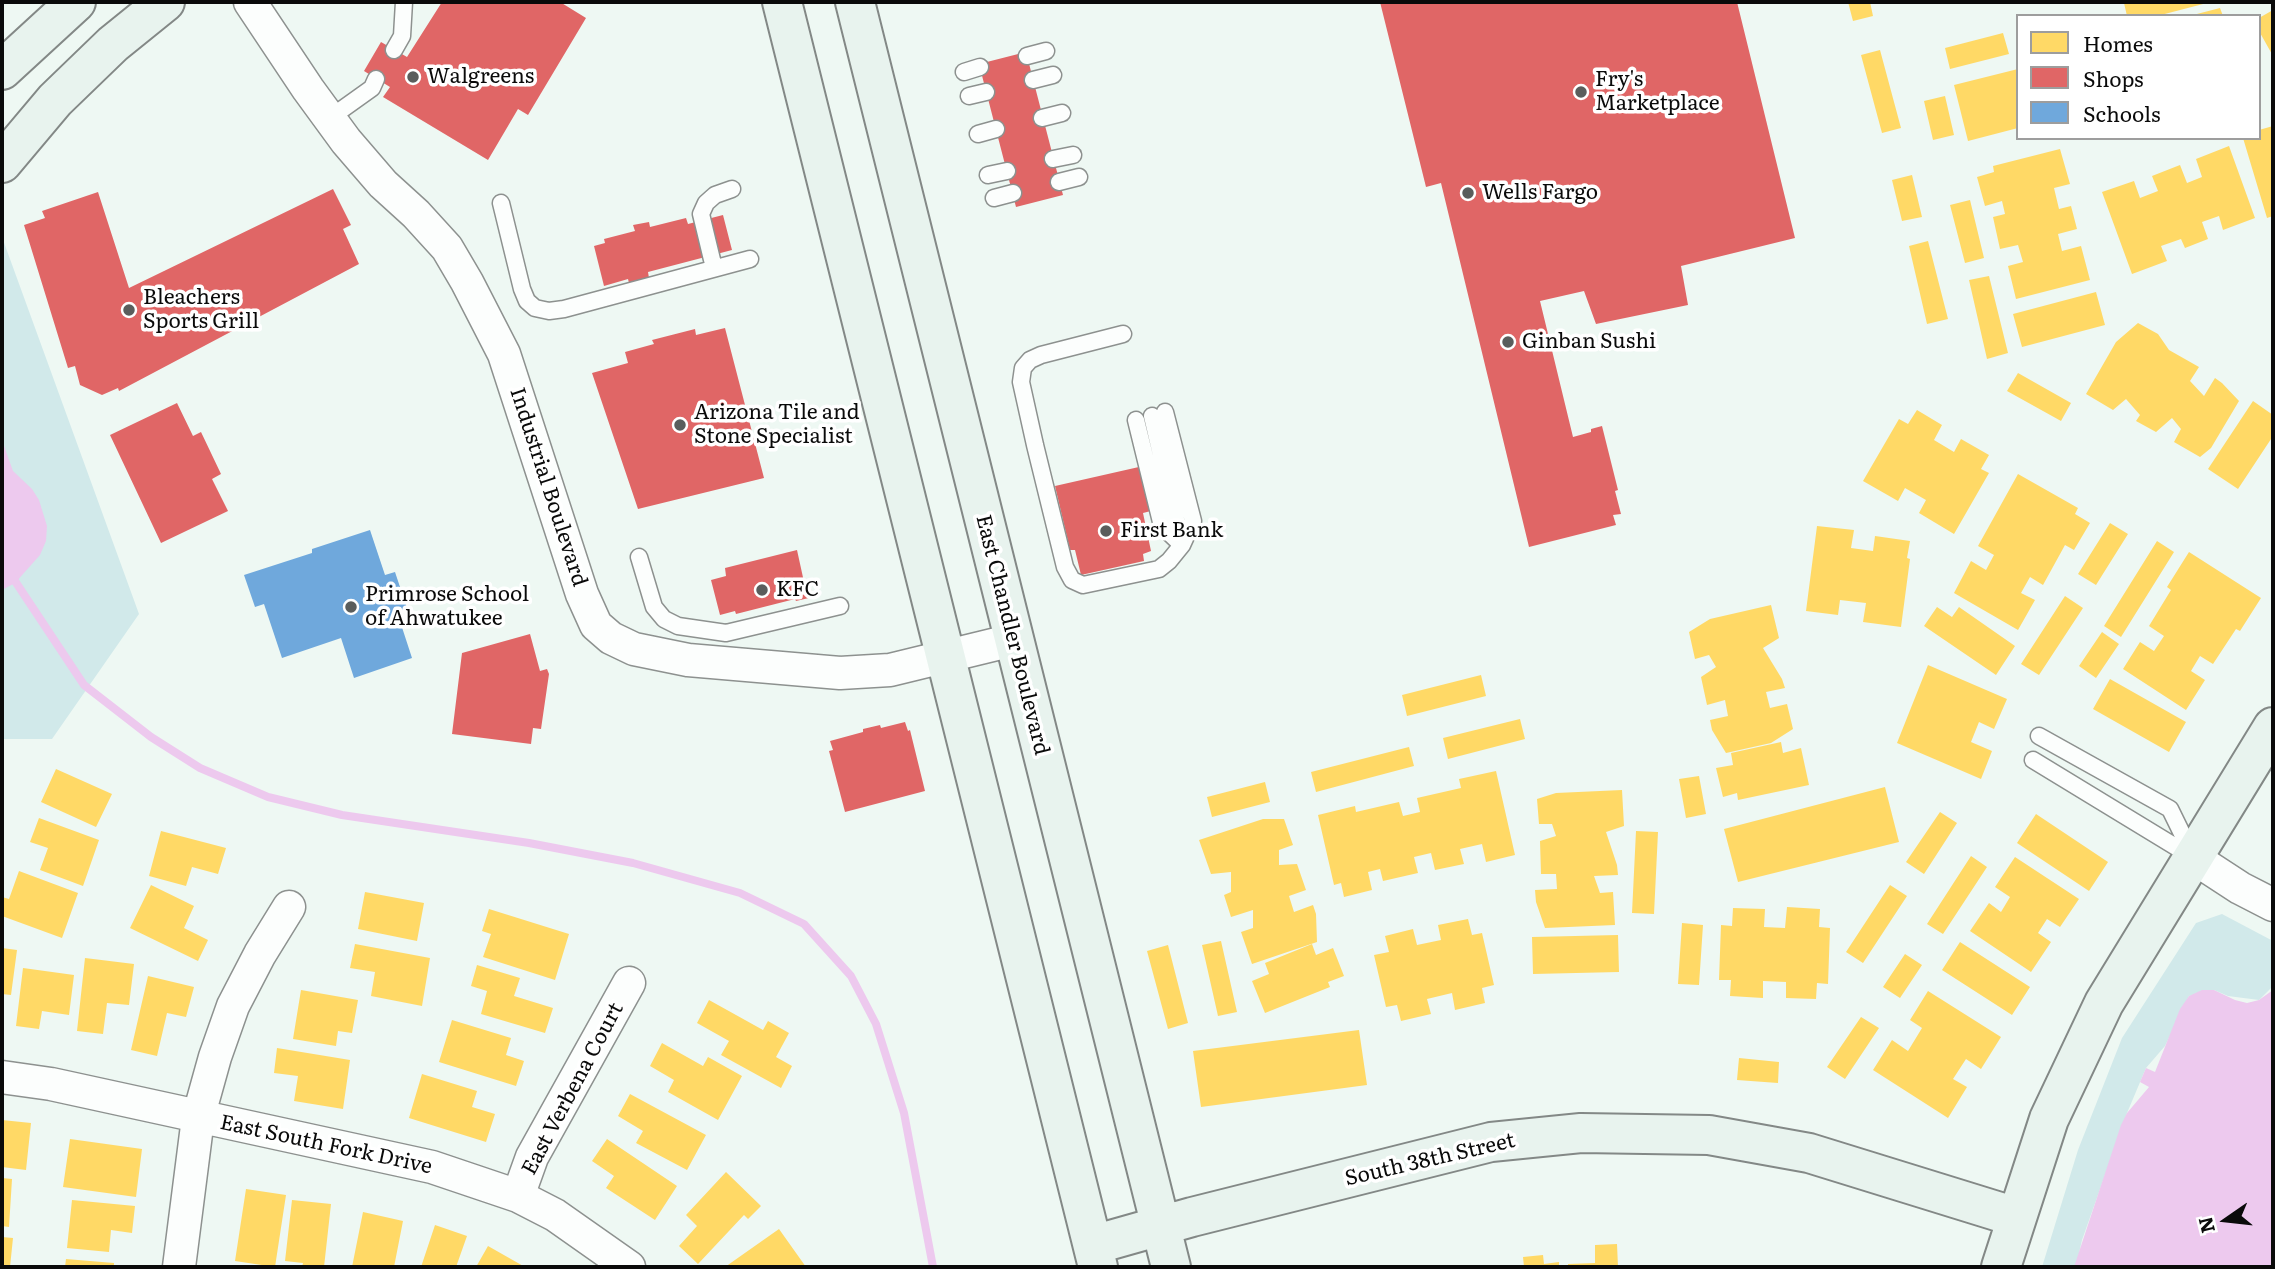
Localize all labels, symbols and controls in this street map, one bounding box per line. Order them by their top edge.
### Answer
legend [2016,14,2261,140]
text: Homes [2083,27,2153,58]
text: Shops [2083,62,2144,93]
place label: Walgreens [427,64,534,90]
place label: Fry's Marketplace [1595,67,1720,117]
marker: Walgreens [405,69,421,85]
marker: Fry's Marketplace [1573,84,1589,100]
text: Schools [2083,97,2161,128]
place label: Wells Fargo [1482,180,1598,206]
marker: Wells Fargo [1460,185,1476,201]
place label: Bleachers Sports Grill [143,285,259,335]
marker: Bleachers Sports Grill [121,302,137,318]
place label: Ginban Sushi [1522,329,1656,355]
marker: Ginban Sushi [1500,334,1516,350]
street label: Industrial Boulevard [504,384,592,590]
place label: Arizona Tile and Stone Specialist [694,400,860,450]
marker: Arizona Tile and Stone Specialist [672,417,688,433]
street label: East Chandler Boulevard [970,512,1054,758]
place label: First Bank [1120,518,1223,544]
marker: First Bank [1098,523,1114,539]
place label: KFC [776,577,819,603]
place label: Primrose School of Ahwatukee [365,582,529,632]
marker: KFC [754,582,770,598]
marker: Primrose School of Ahwatukee [343,599,359,615]
street label: East Verbena Court [517,999,629,1179]
street label: East South Fork Drive [218,1110,434,1180]
street label: South 38th Street [1343,1128,1517,1192]
north arrow [2191,1185,2261,1255]
text: N [2190,1214,2221,1236]

